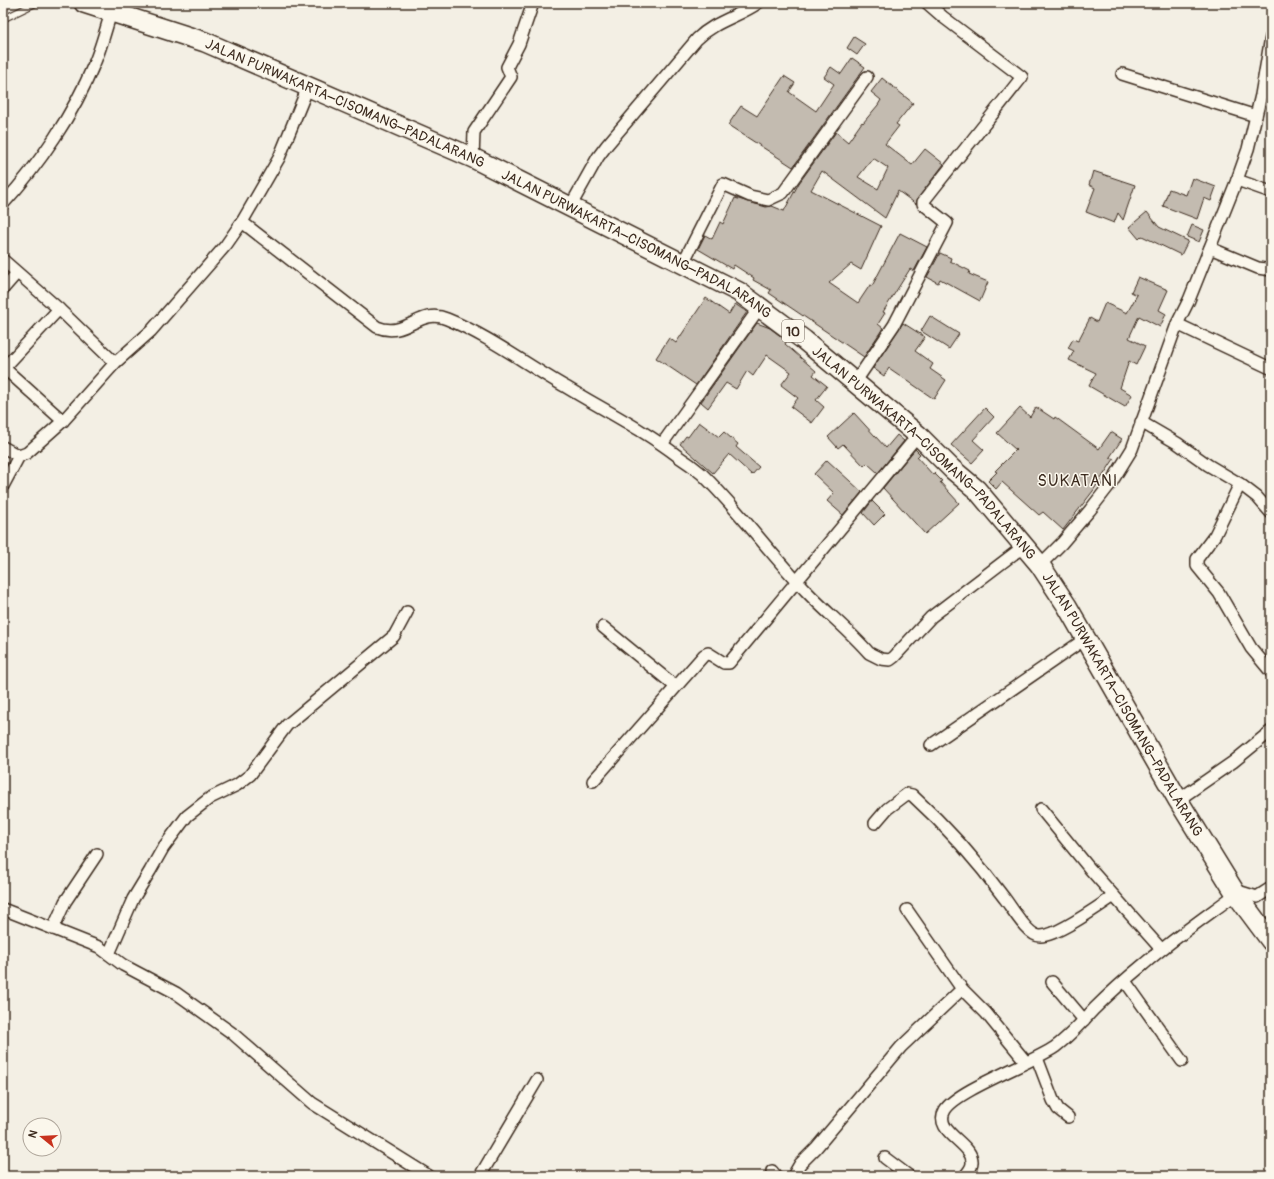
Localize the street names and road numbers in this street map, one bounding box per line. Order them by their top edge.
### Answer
street label: JALAN PURWAKARTA–CISOMANG–PADALARANG [203,35,488,172]
street label: JALAN PURWAKARTA–CISOMANG–PADALARANG [499,166,775,322]
road number: 10 [782,320,804,342]
street label: JALAN PURWAKARTA–CISOMANG–PADALARANG [809,343,1039,563]
street label: JALAN PURWAKARTA–CISOMANG–PADALARANG [1038,569,1206,840]

